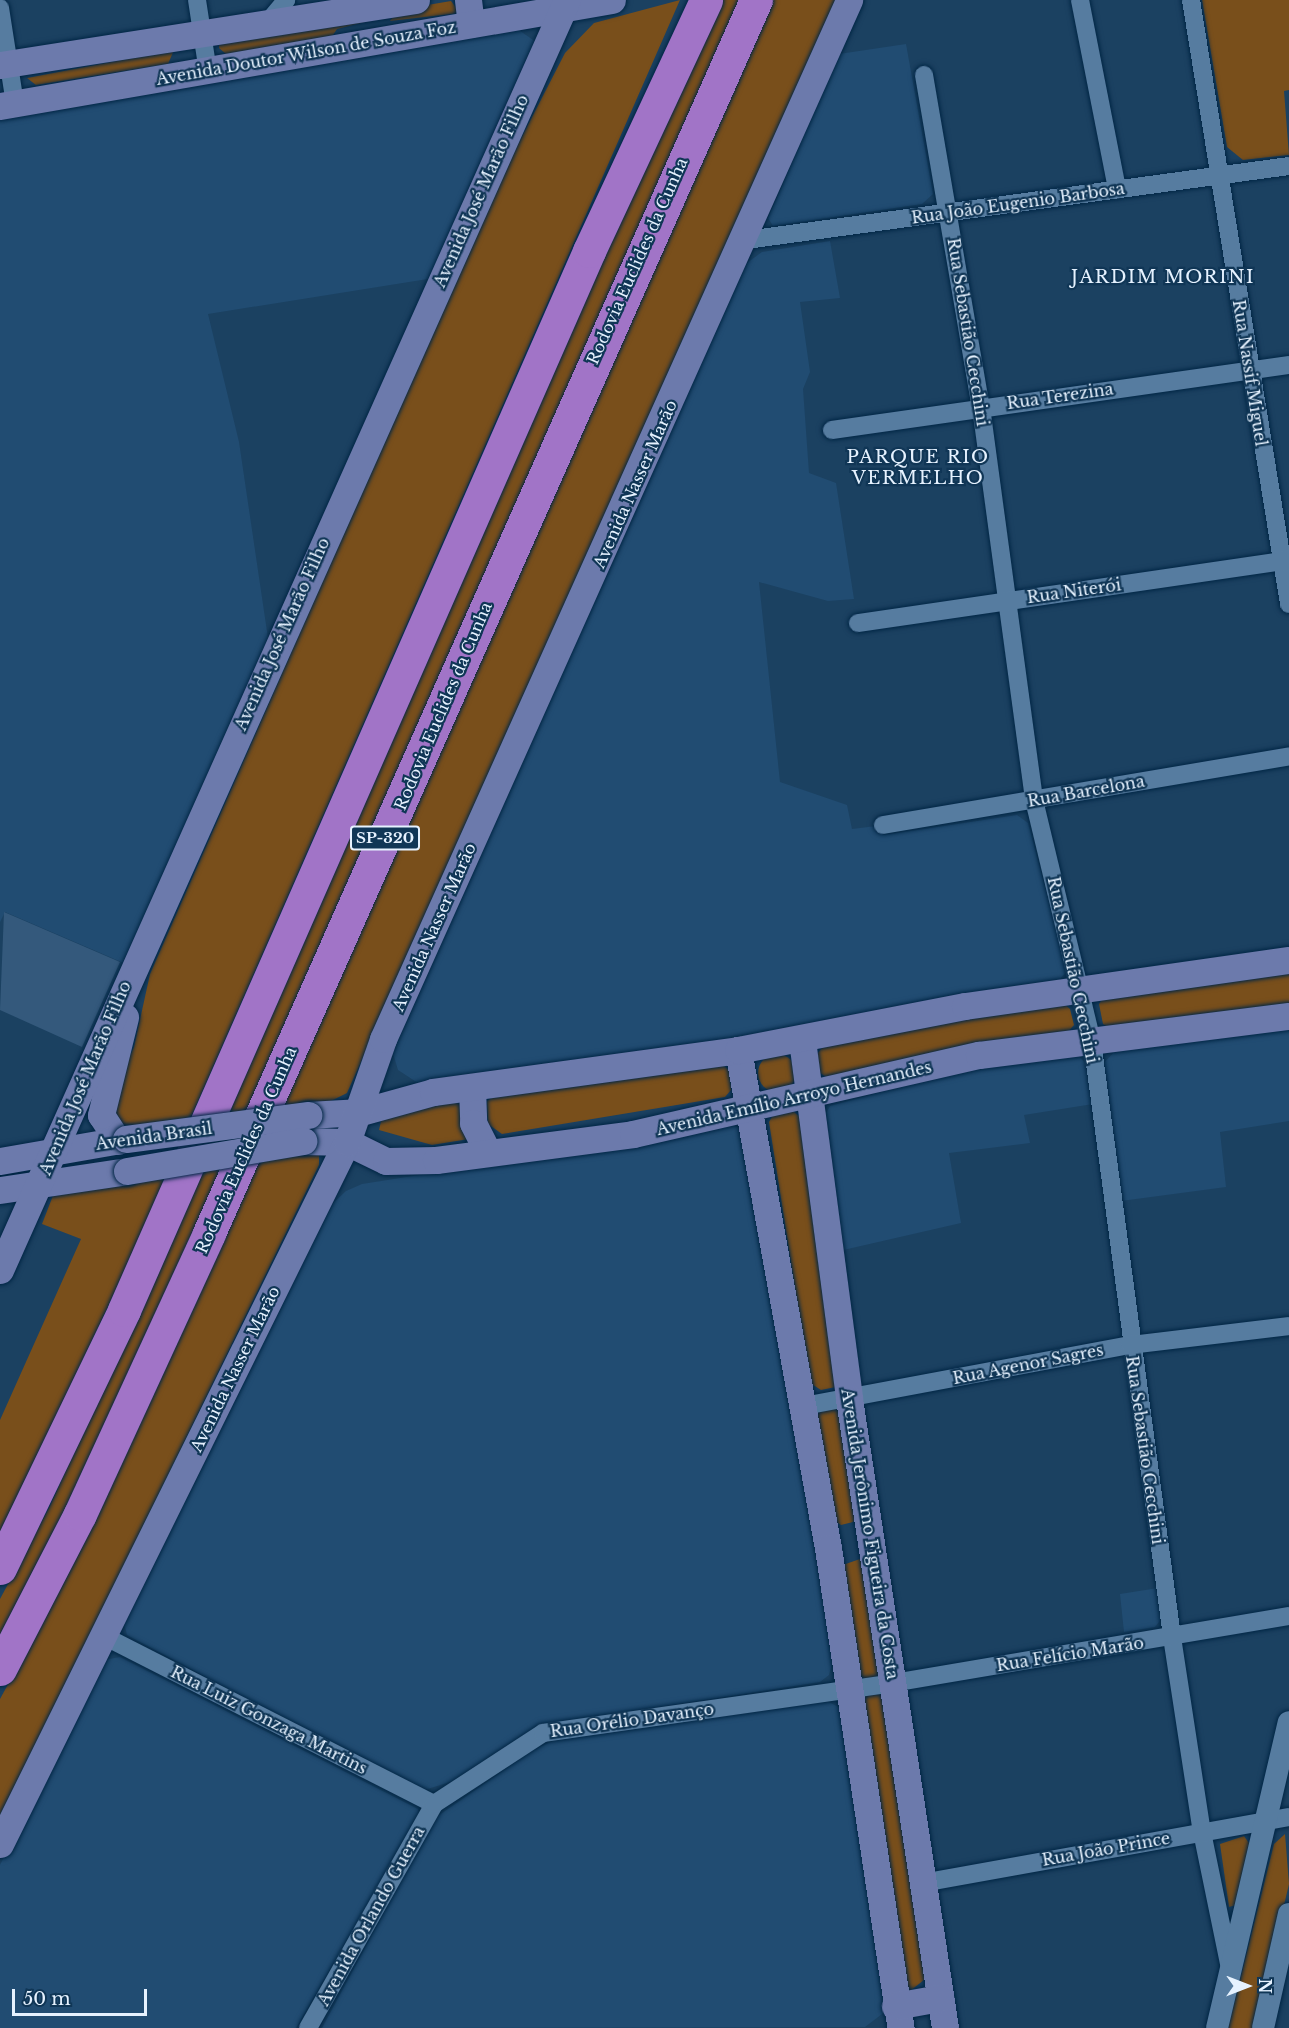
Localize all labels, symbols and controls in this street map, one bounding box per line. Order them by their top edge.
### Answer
street label: Avenida Doutor Wilson de Souza Foz [154,17,458,89]
street label: Avenida José Marão Filho [430,92,532,290]
street label: Rodovia Euclides da Cunha [583,154,691,368]
street label: Rua João Eugenio Barbosa [910,179,1126,227]
street label: Rua Sebastião Cecchini [944,236,992,428]
district label: JARDIM MORINI [1071,266,1255,288]
street label: Rua Nassif Miguel [1229,298,1271,448]
street label: Rua Terezina [1005,379,1115,413]
street label: Avenida Nasser Marão [589,397,681,571]
district label: PARQUE RIO VERMELHO [846,447,990,490]
street label: Avenida José Marão Filho [231,535,333,733]
street label: Rua Niterói [1026,575,1122,607]
street label: Rodovia Euclides da Cunha [390,599,496,813]
street label: Rua Barcelona [1026,771,1146,811]
road number: SP-320 [349,826,421,850]
street label: Avenida Nasser Marão [388,840,480,1014]
street label: Rua Sebastião Cecchini [1044,875,1102,1065]
street label: Avenida José Marão Filho [35,978,135,1178]
street label: Rodovia Euclides da Cunha [192,1043,300,1257]
street label: Avenida Emílio Arroyo Hernandes [654,1057,934,1139]
street label: Avenida Brasil [95,1118,213,1154]
street label: Avenida Nasser Marão [186,1283,284,1455]
street label: Rua Agenor Sagres [950,1340,1106,1388]
street label: Rua Sebastião Cecchini [1122,1354,1168,1546]
street label: Avenida Jerônimo Figueira da Costa [837,1387,903,1681]
street label: Rua Felício Marão [995,1633,1145,1675]
street label: Rua Luiz Gonzaga Martins [168,1662,370,1778]
street label: Rua Orélio Davanço [549,1699,715,1741]
street label: Avenida Orlando Guerra [314,1823,428,2009]
street label: Rua João Prince [1040,1828,1172,1870]
north arrow [1217,1956,1277,2016]
scale bar [15,1977,150,2015]
text: N [1255,1978,1275,1994]
text: 50 m [23,1988,71,2010]

